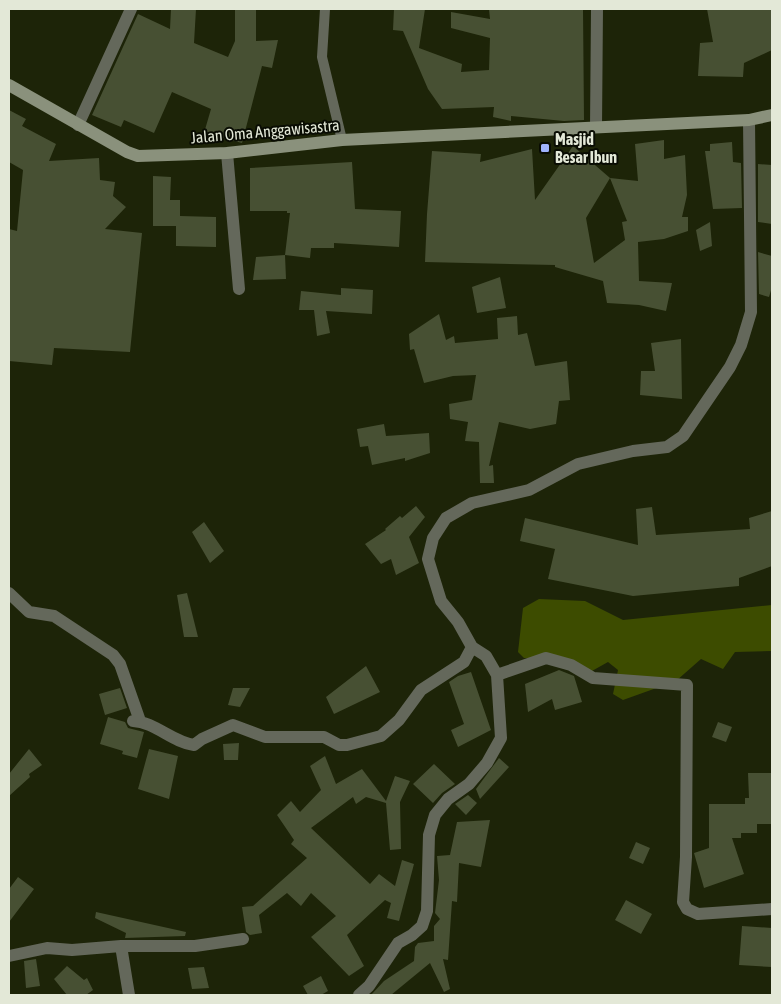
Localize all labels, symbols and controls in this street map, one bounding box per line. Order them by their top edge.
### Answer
street label: Jalan Oma Anggawisastra [190,116,340,147]
place label: Masjid Besar Ibun [555,130,617,166]
marker: Masjid Besar Ibun [539,142,551,154]

